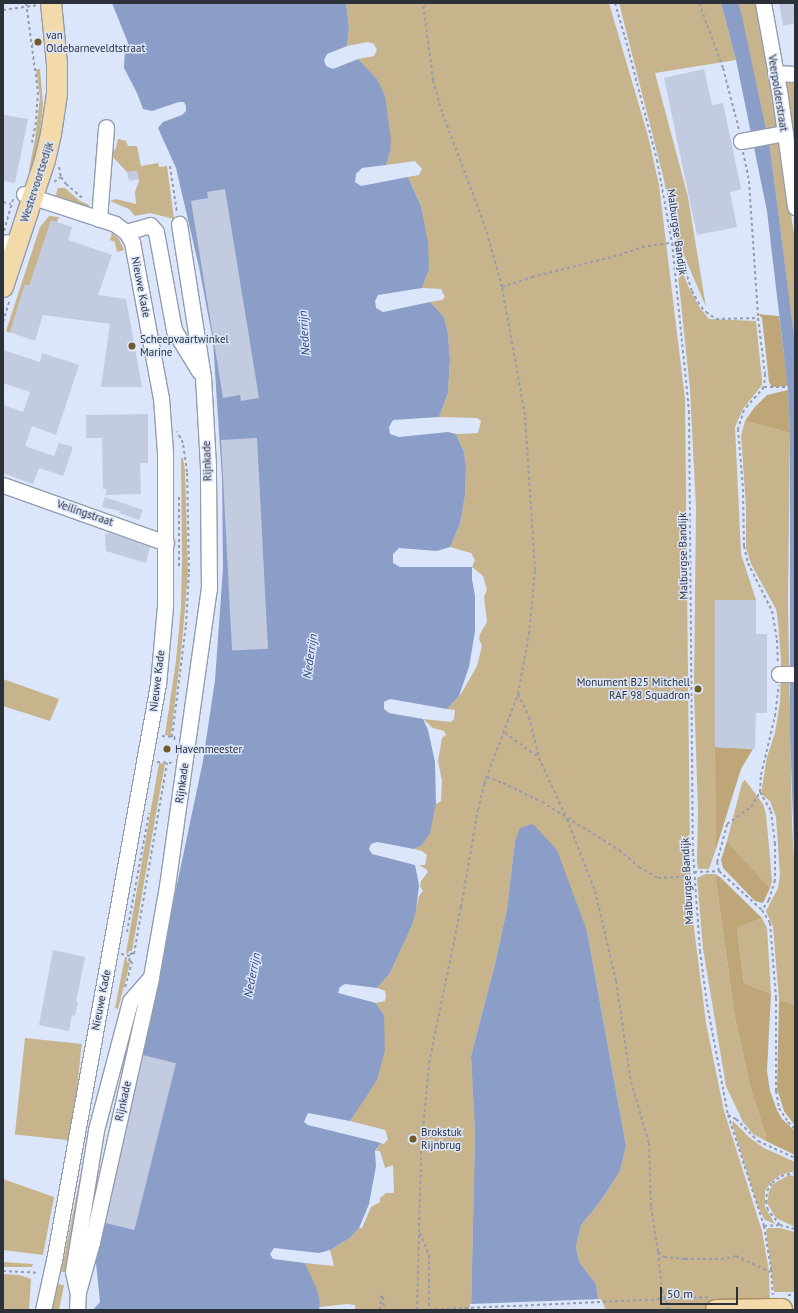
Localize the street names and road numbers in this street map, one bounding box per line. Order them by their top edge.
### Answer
street label: Veerpolderstraat [765,54,791,132]
street label: Westervoortsedijk [18,140,56,224]
street label: Malburgse Bandijk [664,188,690,276]
street label: Nieuwe Kade [129,255,153,319]
street label: Rijnkade [200,440,214,482]
street label: Veilingstraat [55,497,115,529]
street label: Malburgse Bandijk [676,512,690,600]
street label: Nieuwe Kade [147,650,167,712]
street label: Rijnkade [173,762,191,804]
street label: Malburgse Bandijk [678,837,696,925]
street label: Nieuwe Kade [89,968,113,1032]
street label: Rijnkade [112,1080,134,1122]

